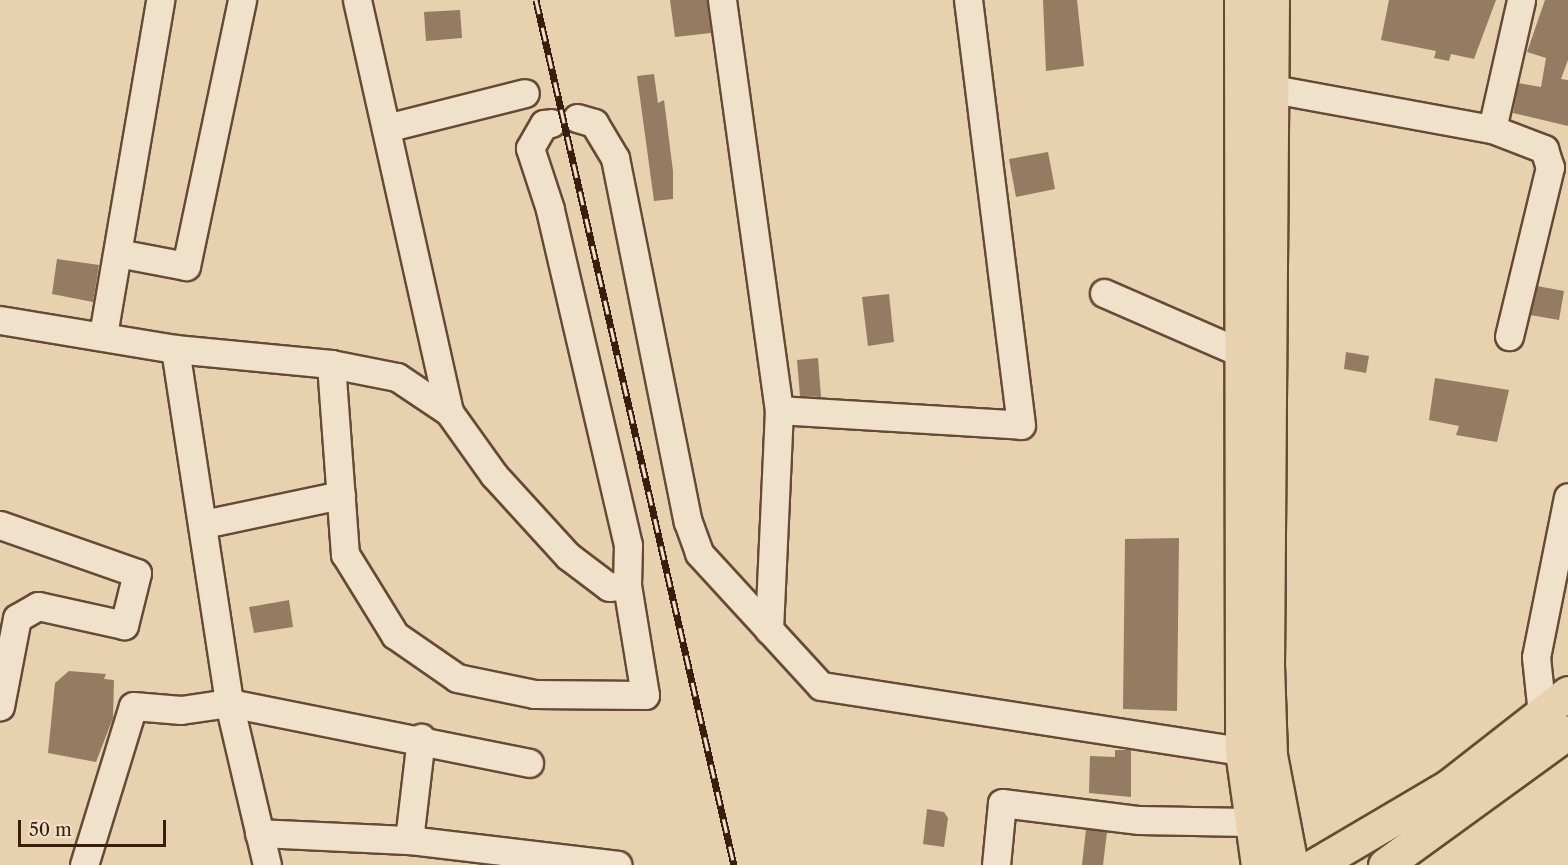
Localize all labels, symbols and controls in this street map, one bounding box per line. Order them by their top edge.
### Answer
scale bar [21,808,170,846]
text: 50 m [29,819,72,841]

